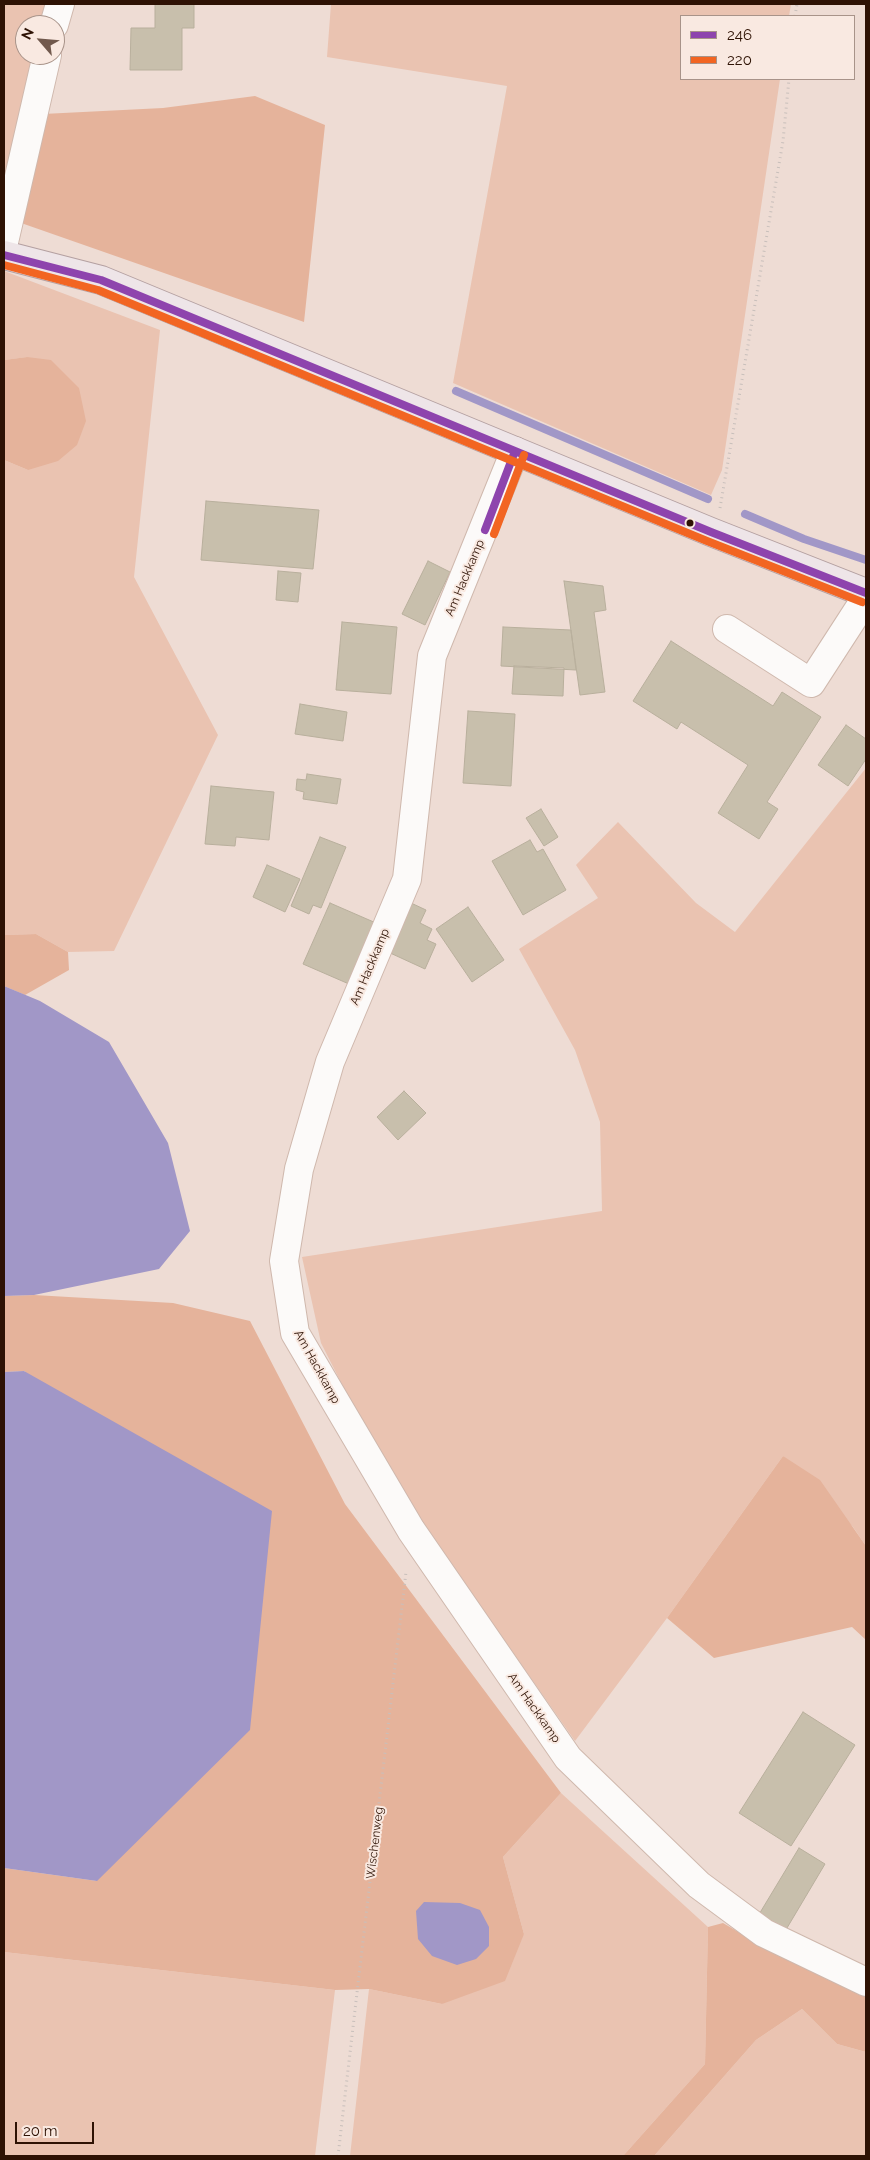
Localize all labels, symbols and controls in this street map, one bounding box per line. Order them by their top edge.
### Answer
north arrow [15,15,65,65]
legend [680,15,855,80]
text: N [18,25,37,42]
text: 246 [727,26,752,44]
text: 220 [727,51,752,69]
unlabelled marker [685,518,695,528]
street label: Am Hackkamp [442,538,488,618]
street label: Am Hackkamp [347,927,393,1007]
street label: Am Hackkamp [291,1328,343,1406]
street label: Am Hackkamp [505,1670,563,1746]
street label: Wischenweg [363,1806,387,1880]
scale bar [18,2112,96,2144]
text: 20 m [23,2122,58,2140]

